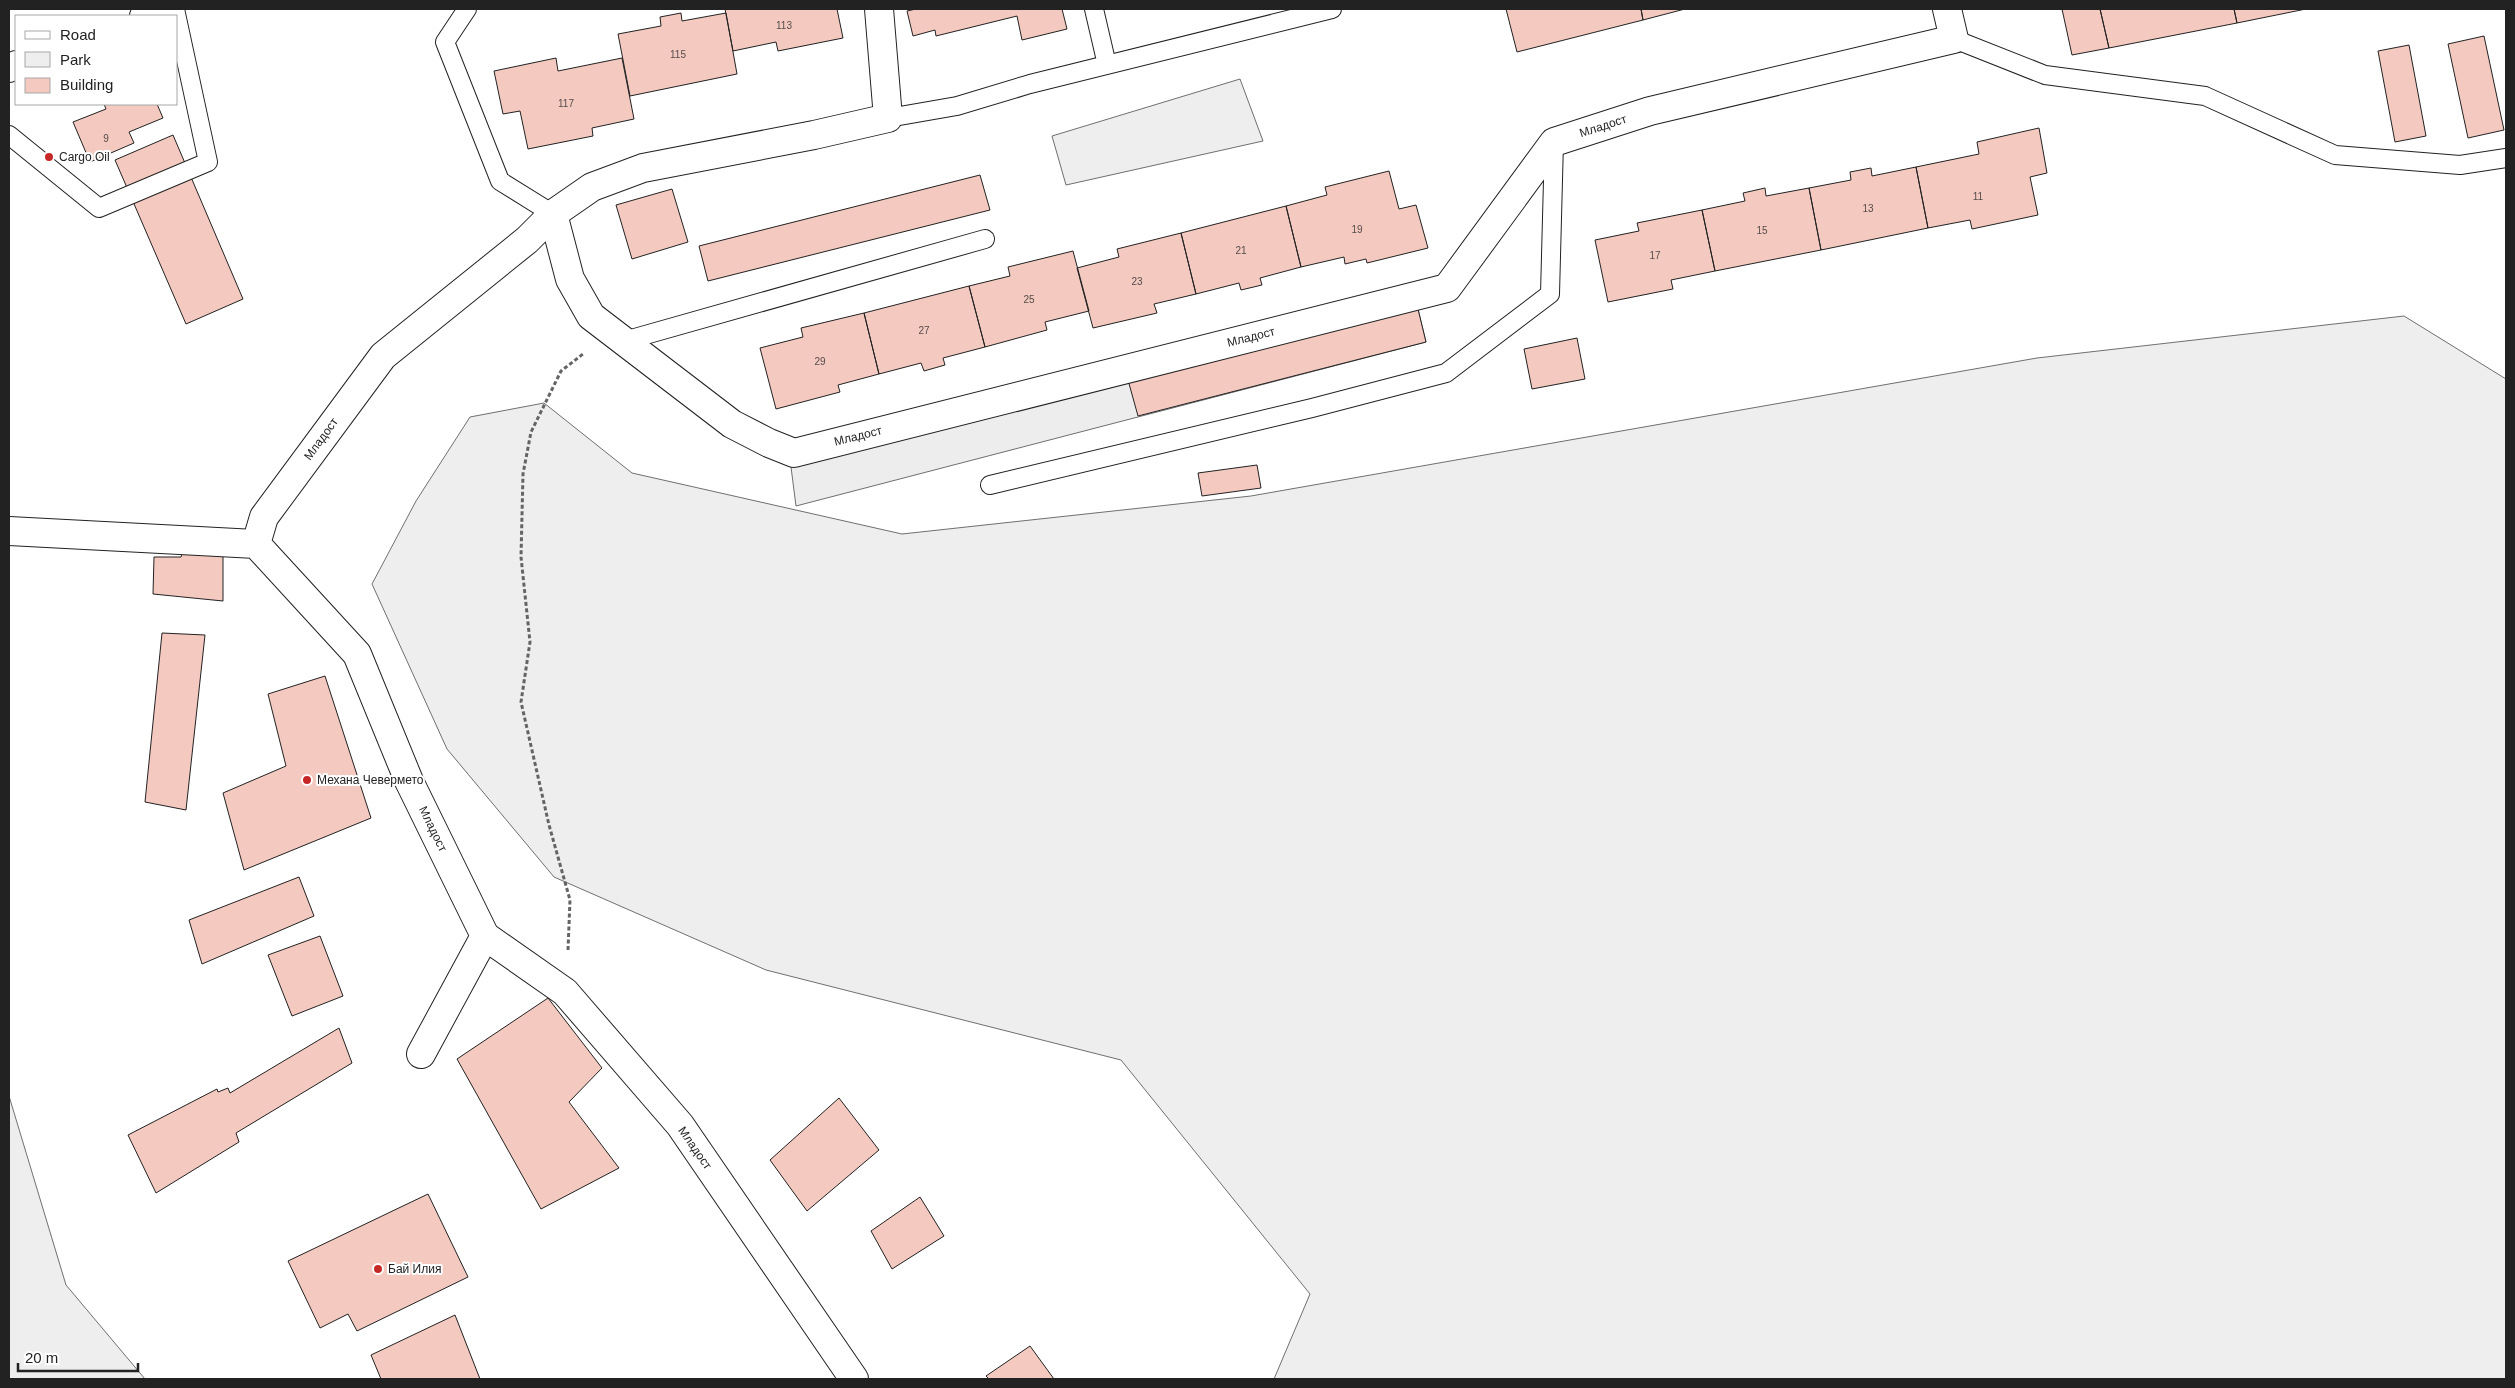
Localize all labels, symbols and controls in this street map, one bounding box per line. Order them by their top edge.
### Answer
legend [15,15,178,105]
house number: 113 [776,20,792,31]
text: Road [60,26,96,43]
house number: 115 [670,49,686,60]
text: Park [60,51,91,68]
text: Building [60,76,113,93]
house number: 117 [558,98,574,109]
street label: Младост [1578,112,1629,140]
house number: 9 [103,133,109,144]
place label: Cargo Oil [59,150,110,164]
marker: Cargo Oil [43,151,55,163]
house number: 11 [1973,191,1984,202]
house number: 13 [1862,203,1874,214]
house number: 19 [1351,224,1363,235]
house number: 15 [1756,225,1768,236]
house number: 21 [1235,245,1247,256]
house number: 17 [1649,250,1661,261]
house number: 23 [1131,276,1143,287]
house number: 25 [1023,294,1035,305]
street label: Младост [1226,324,1277,350]
house number: 27 [918,325,930,336]
house number: 29 [814,356,826,367]
street label: Младост [301,415,341,463]
street label: Младост [833,423,884,449]
place label: Механа Чевермето [317,773,424,787]
marker: Механа Чевермето [301,774,313,786]
street label: Младост [416,804,450,854]
street label: Младост [675,1124,715,1172]
place label: Бай Илия [388,1262,441,1276]
marker: Бай Илия [372,1263,384,1275]
scale bar [18,1340,138,1372]
text: 20 m [25,1349,58,1366]

